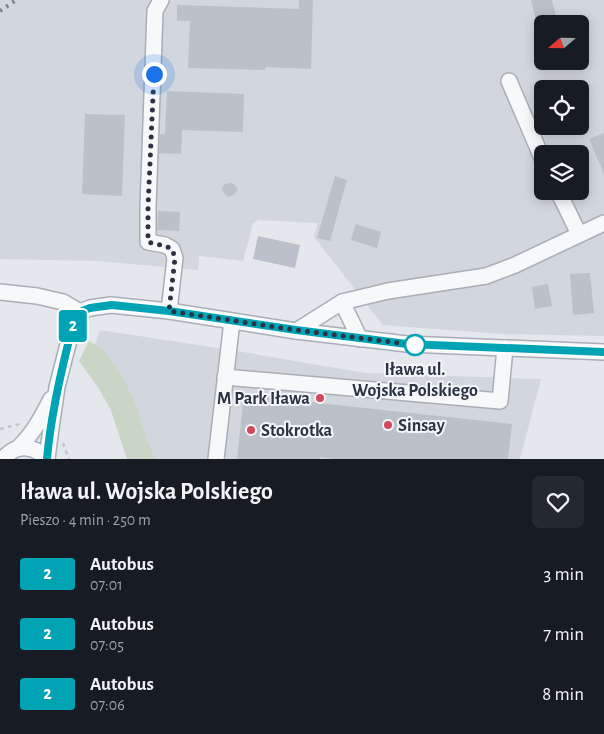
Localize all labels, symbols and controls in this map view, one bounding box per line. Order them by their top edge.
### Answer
north arrow [534,15,589,70]
map controls [534,15,589,200]
your location [142,62,167,87]
button: locate [534,80,589,135]
button: layers [534,145,589,200]
line badge: 2 [57,310,89,342]
text: 2 [69,317,77,335]
marker: Iława ul. Wojska Polskiego [404,334,426,356]
place label: Iława ul. Wojska Polskiego [352,361,478,400]
place label: M Park Iława [217,390,310,408]
marker: M Park Iława [314,392,326,404]
place label: Sinsay [398,417,446,435]
marker: Sinsay [382,419,394,431]
place label: Stokrotka [261,422,333,440]
marker: Stokrotka [245,424,257,436]
button: heart [532,476,584,528]
text: Iława ul. Wojska Polskiego [20,480,273,504]
text: Pieszo · 4 min · 250 m [20,512,151,528]
text: Autobus [90,555,154,574]
text: 2 [43,565,52,583]
text: 3 min [543,565,584,584]
text: 07:01 [90,577,123,593]
text: Autobus [90,615,154,634]
text: 2 [43,625,52,643]
text: 7 min [543,625,584,644]
text: 07:05 [90,637,124,653]
text: Autobus [90,675,154,694]
text: 2 [43,685,52,703]
text: 8 min [542,685,584,704]
text: 07:06 [90,697,125,713]

